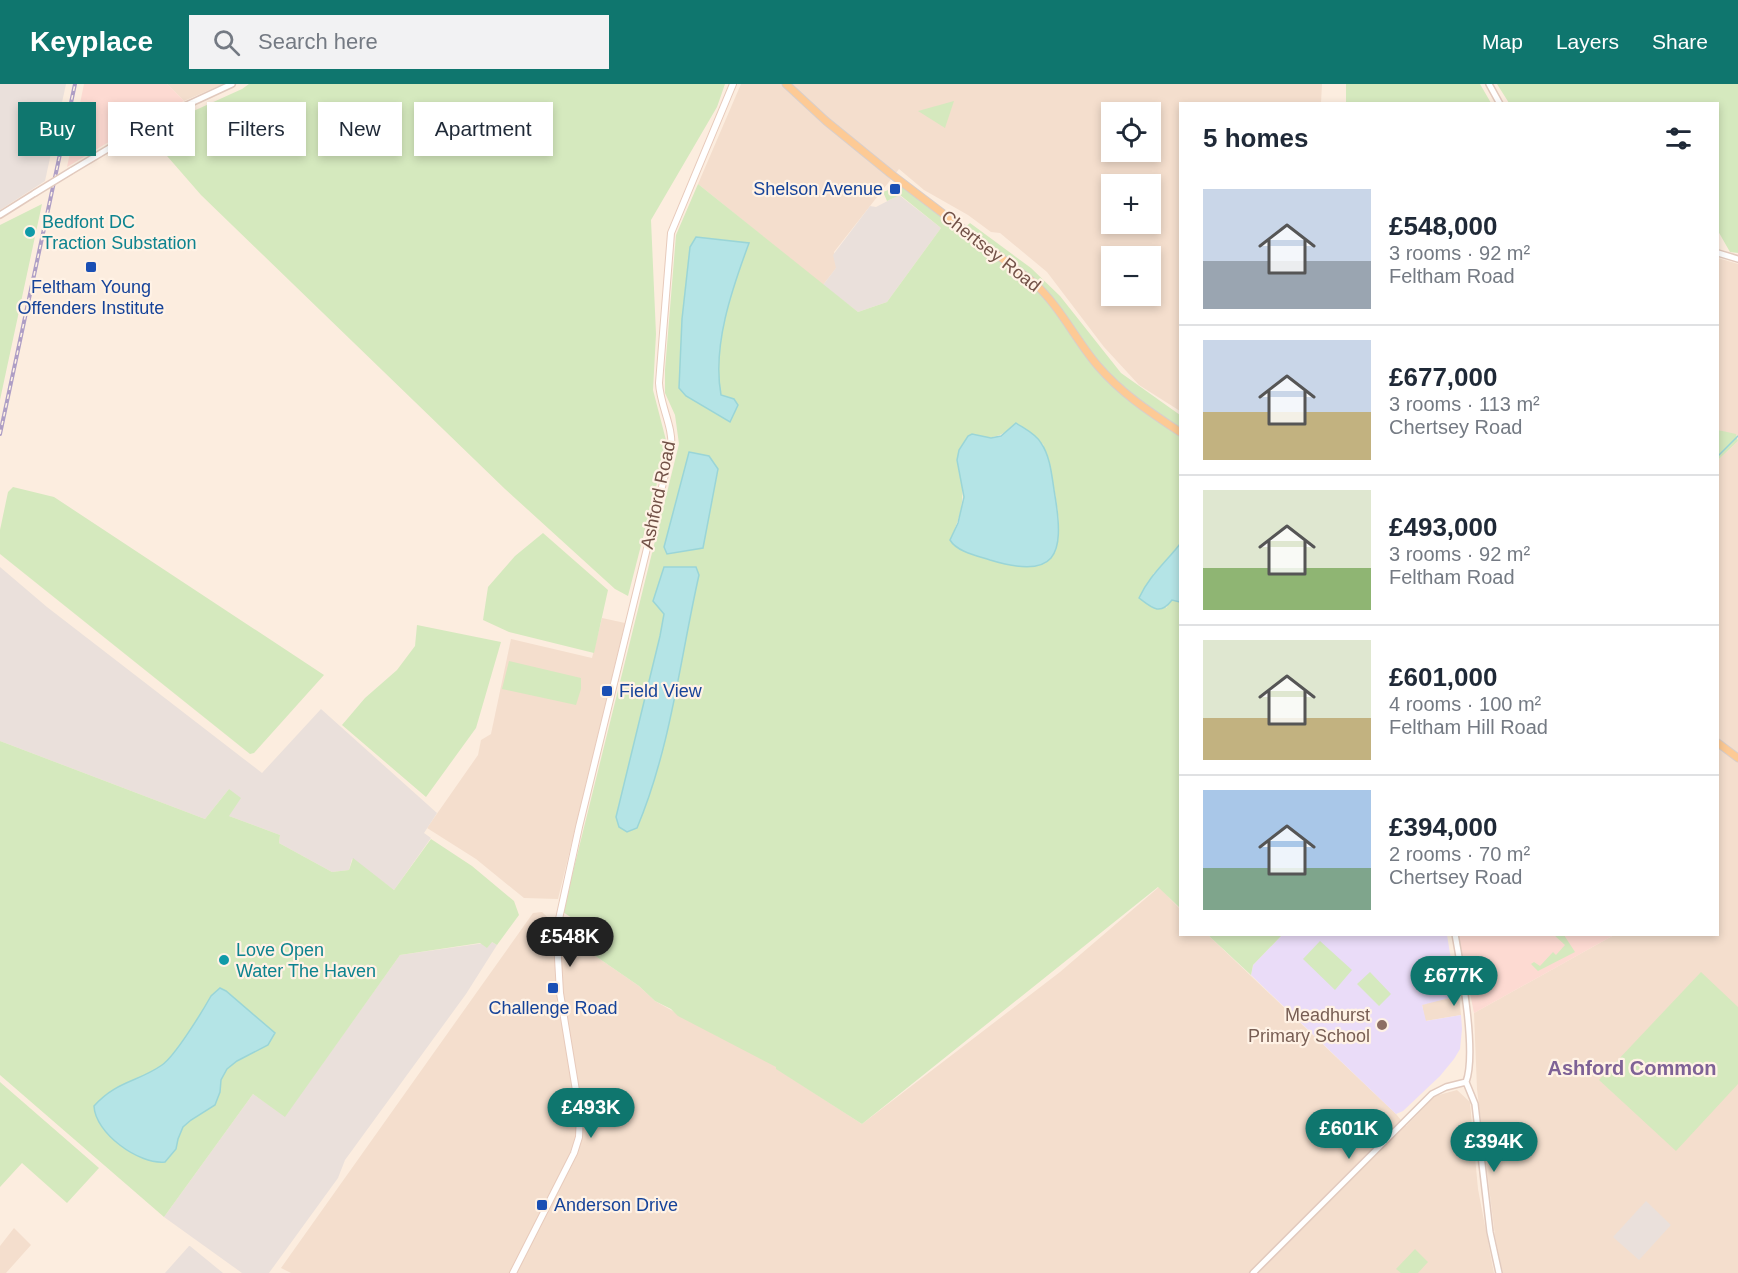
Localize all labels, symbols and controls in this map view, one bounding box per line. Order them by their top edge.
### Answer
search box [189,15,609,69]
text: Keyplace [30,26,153,57]
icon: search [210,26,243,59]
text: Search here [258,29,378,54]
text: Map [1482,30,1523,53]
text: Layers [1556,30,1619,53]
text: Share [1652,30,1708,53]
chip: Buy [18,102,96,156]
chip: Rent [108,102,195,156]
chip: Filters [207,102,306,156]
chip: New [318,102,402,156]
chip: Apartment [414,102,553,156]
map controls [1101,102,1161,306]
button: locate [1101,102,1161,162]
icon: filters [1662,122,1695,155]
text: 5 homes [1203,123,1309,153]
button: + [1101,174,1161,234]
place label: Shelson Avenue [753,179,883,199]
marker: Shelson Avenue [888,182,902,196]
street label: Chertsey Road [938,206,1044,296]
text: £548,000 [1389,211,1497,241]
place label: Bedfont DC Traction Substation [42,212,196,253]
icon: home [1251,213,1323,285]
marker: Bedfont DC Traction Substation [23,225,37,239]
text: 3 rooms · 92 m² [1389,242,1530,264]
button: − [1101,246,1161,306]
marker: Feltham Young Offenders Institute [84,260,98,274]
text: Feltham Road [1389,265,1515,287]
place label: Feltham Young Offenders Institute [18,277,164,318]
text: £677,000 [1389,362,1497,392]
icon: home [1251,364,1323,436]
text: 3 rooms · 113 m² [1389,393,1540,415]
text: Chertsey Road [1389,416,1522,438]
street label: Ashford Road [637,439,679,551]
text: £493,000 [1389,512,1497,542]
icon: home [1251,514,1323,586]
text: 3 rooms · 92 m² [1389,543,1530,565]
text: Feltham Road [1389,566,1515,588]
text: £601,000 [1389,662,1497,692]
icon: home [1251,664,1323,736]
place label: Field View [619,681,703,701]
marker: Field View [600,684,614,698]
text: 4 rooms · 100 m² [1389,693,1541,715]
text: Feltham Hill Road [1389,716,1548,738]
text: £394,000 [1389,812,1497,842]
icon: home [1251,814,1323,886]
text: 2 rooms · 70 m² [1389,843,1530,865]
text: Chertsey Road [1389,866,1522,888]
pin: £548K [528,917,612,968]
text: £548K [541,925,599,947]
place label: Love Open Water The Haven [236,940,376,981]
marker: Love Open Water The Haven [217,953,231,967]
pin: £677K [1412,956,1496,1007]
text: £677K [1425,964,1483,986]
marker: Challenge Road [546,981,560,995]
place label: Challenge Road [488,998,618,1018]
place label: Meadhurst Primary School [1248,1005,1370,1046]
marker: Meadhurst Primary School [1375,1018,1389,1032]
district label: Ashford Common [1548,1057,1716,1079]
pin: £493K [549,1088,633,1139]
text: £493K [562,1096,620,1118]
pin: £601K [1307,1109,1391,1160]
text: £601K [1320,1117,1378,1139]
pin: £394K [1452,1122,1536,1173]
text: £394K [1465,1130,1523,1152]
place label: Anderson Drive [554,1195,678,1215]
marker: Anderson Drive [535,1198,549,1212]

